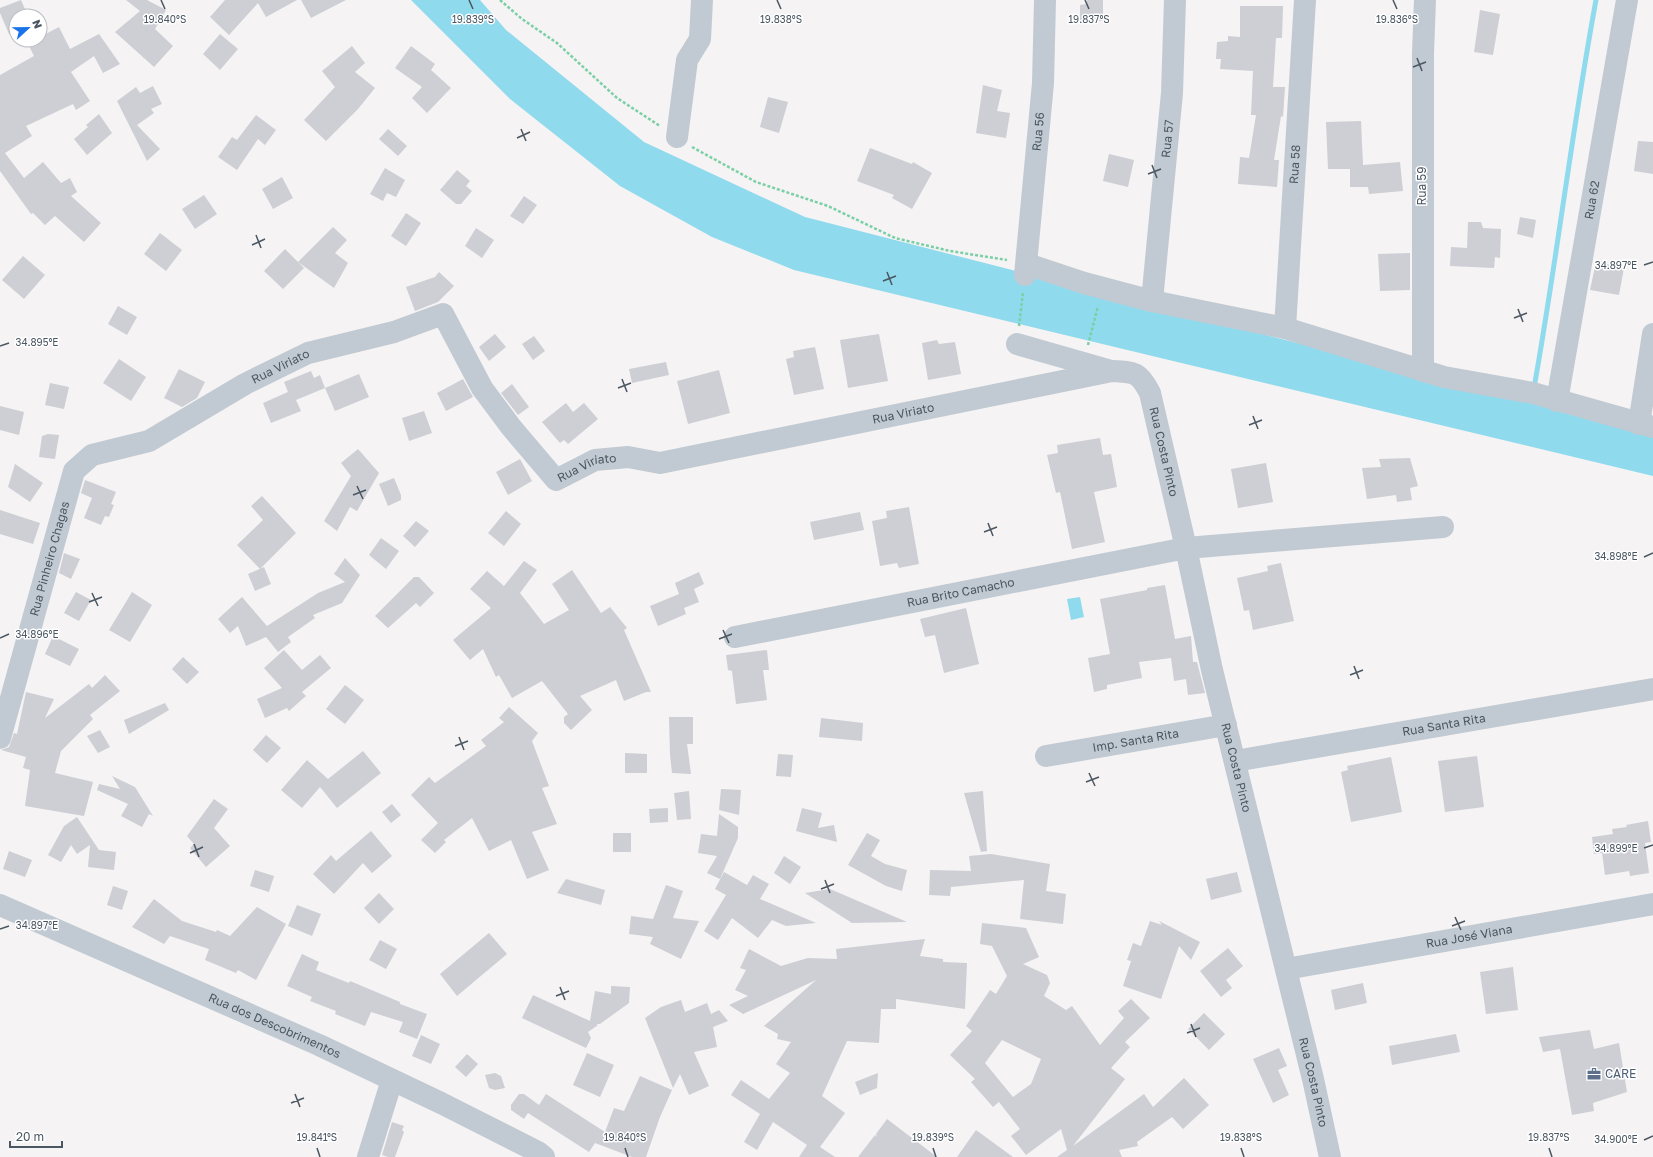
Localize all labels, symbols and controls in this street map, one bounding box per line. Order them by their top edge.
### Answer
north arrow [8,8,48,48]
text: 19.840°S [144,13,186,25]
text: 19.839°S [452,13,494,25]
text: 19.838°S [760,13,802,25]
text: 19.837°S [1068,13,1110,25]
text: 19.836°S [1376,13,1418,25]
text: N [30,18,45,30]
street label: Rua 56 [1029,111,1047,152]
street label: Rua 57 [1158,119,1176,158]
street label: Rua 58 [1286,144,1303,184]
street label: Rua 59 [1414,166,1429,206]
street label: Rua 62 [1581,179,1602,221]
text: 34.897°E [1595,259,1637,271]
text: 34.895°E [16,336,58,348]
street label: Rua Viriato [249,346,312,387]
street label: Rua Viriato [871,399,935,427]
street label: Rua Costa Pinto [1146,405,1182,498]
street label: Rua Viriato [554,450,617,485]
street label: Rua Pinheiro Chagas [26,499,72,618]
text: 34.898°E [1594,550,1638,562]
street label: Rua Brito Camacho [905,574,1016,610]
text: 34.896°E [15,628,59,640]
street label: Rua Santa Rita [1401,710,1487,739]
street label: Rua Costa Pinto [1218,721,1255,814]
street label: Imp. Santa Rita [1091,725,1180,755]
text: 34.899°E [1594,842,1638,854]
text: 34.897°E [16,919,58,931]
street label: Rua José Viana [1425,921,1513,951]
street label: Rua dos Descobrimentos [206,989,343,1061]
street label: Rua Costa Pinto [1296,1036,1331,1128]
office icon: CARE [1586,1066,1602,1082]
place label: CARE [1605,1066,1636,1081]
scale bar [10,1123,62,1149]
text: 20 m [16,1129,44,1144]
text: 19.841°S [297,1131,337,1143]
text: 19.840°S [604,1131,646,1143]
text: 19.839°S [912,1131,954,1143]
text: 19.838°S [1220,1131,1262,1143]
text: 19.837°S [1528,1131,1570,1143]
text: 34.900°E [1594,1133,1638,1145]

